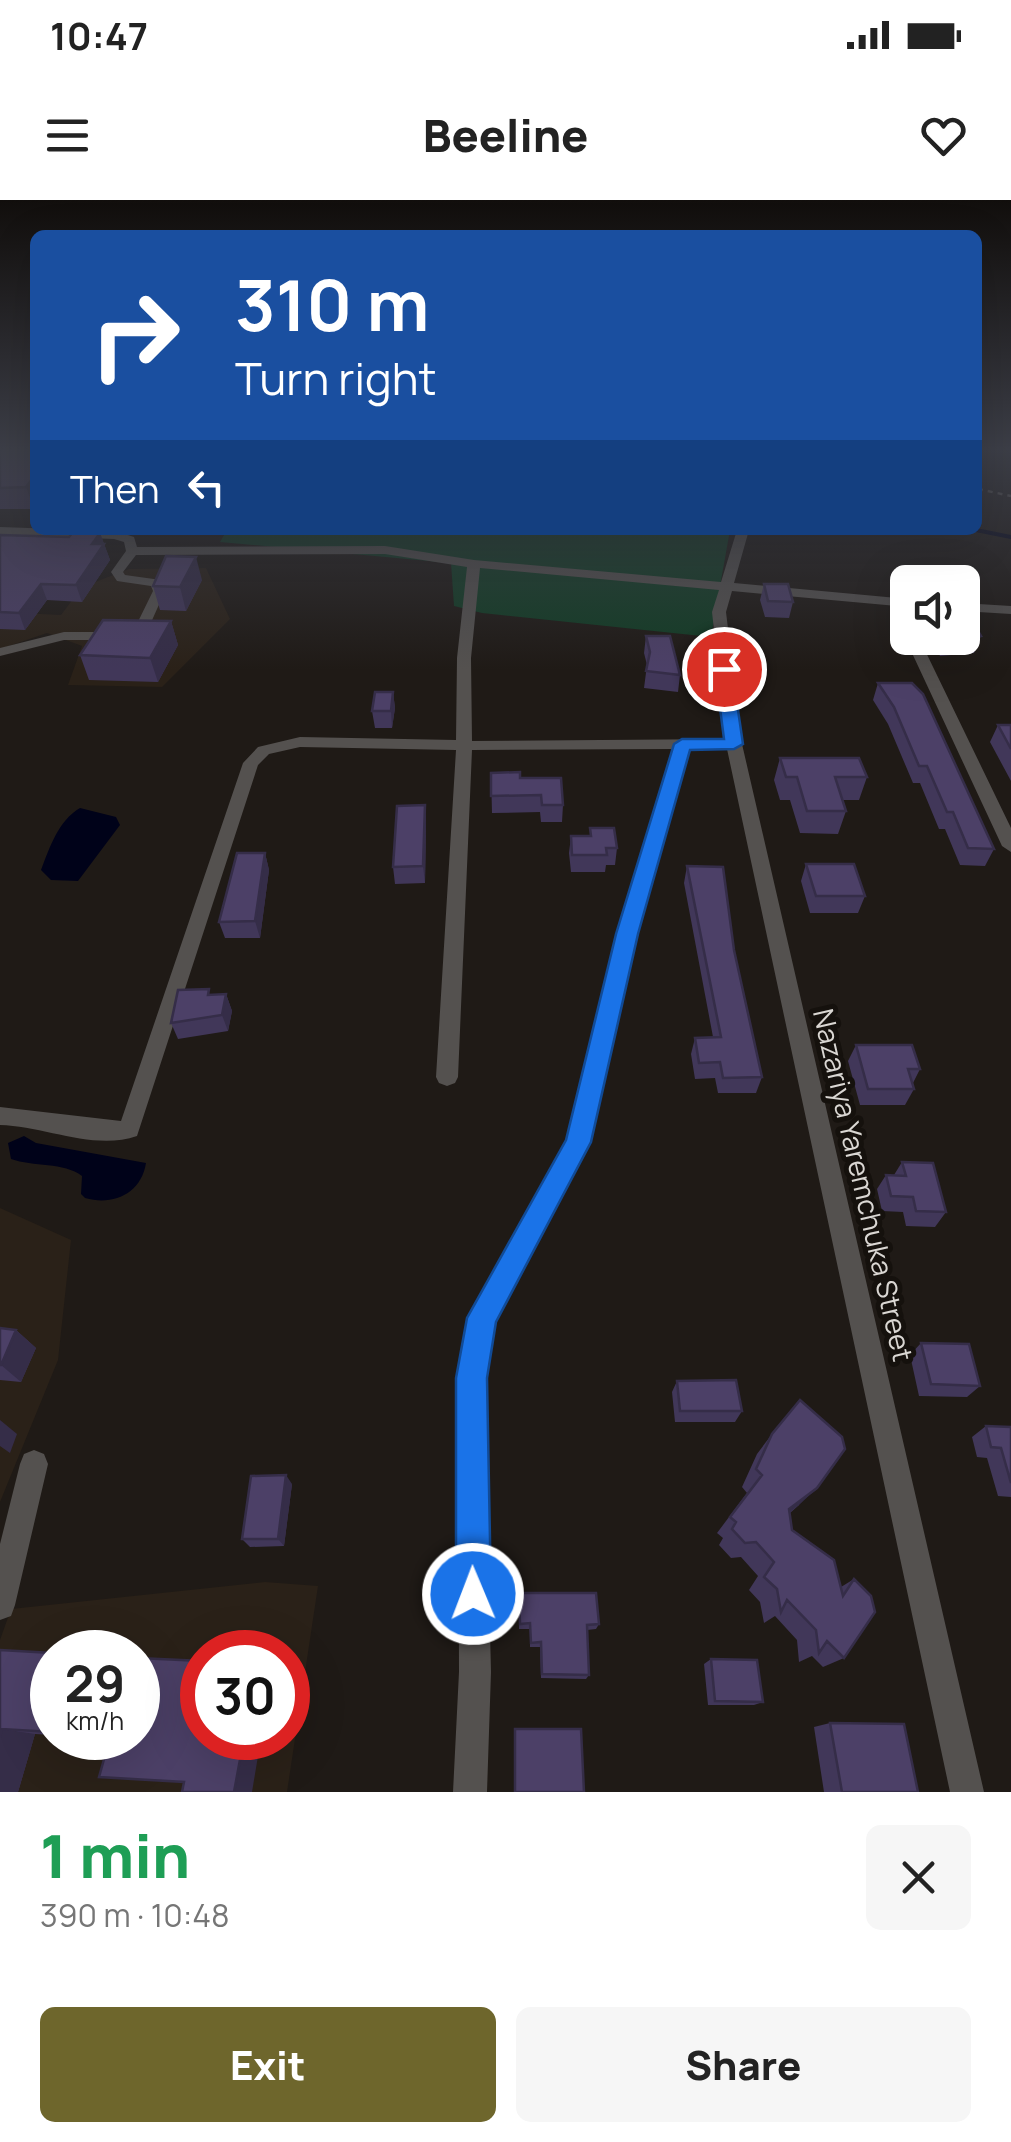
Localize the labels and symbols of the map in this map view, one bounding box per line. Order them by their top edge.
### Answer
pin [682,627,767,712]
street label: Nazariya Yaremchuka Street [805,1005,923,1365]
position arrow [421,1542,525,1646]
speed limit sign: 30 [180,1630,310,1760]

